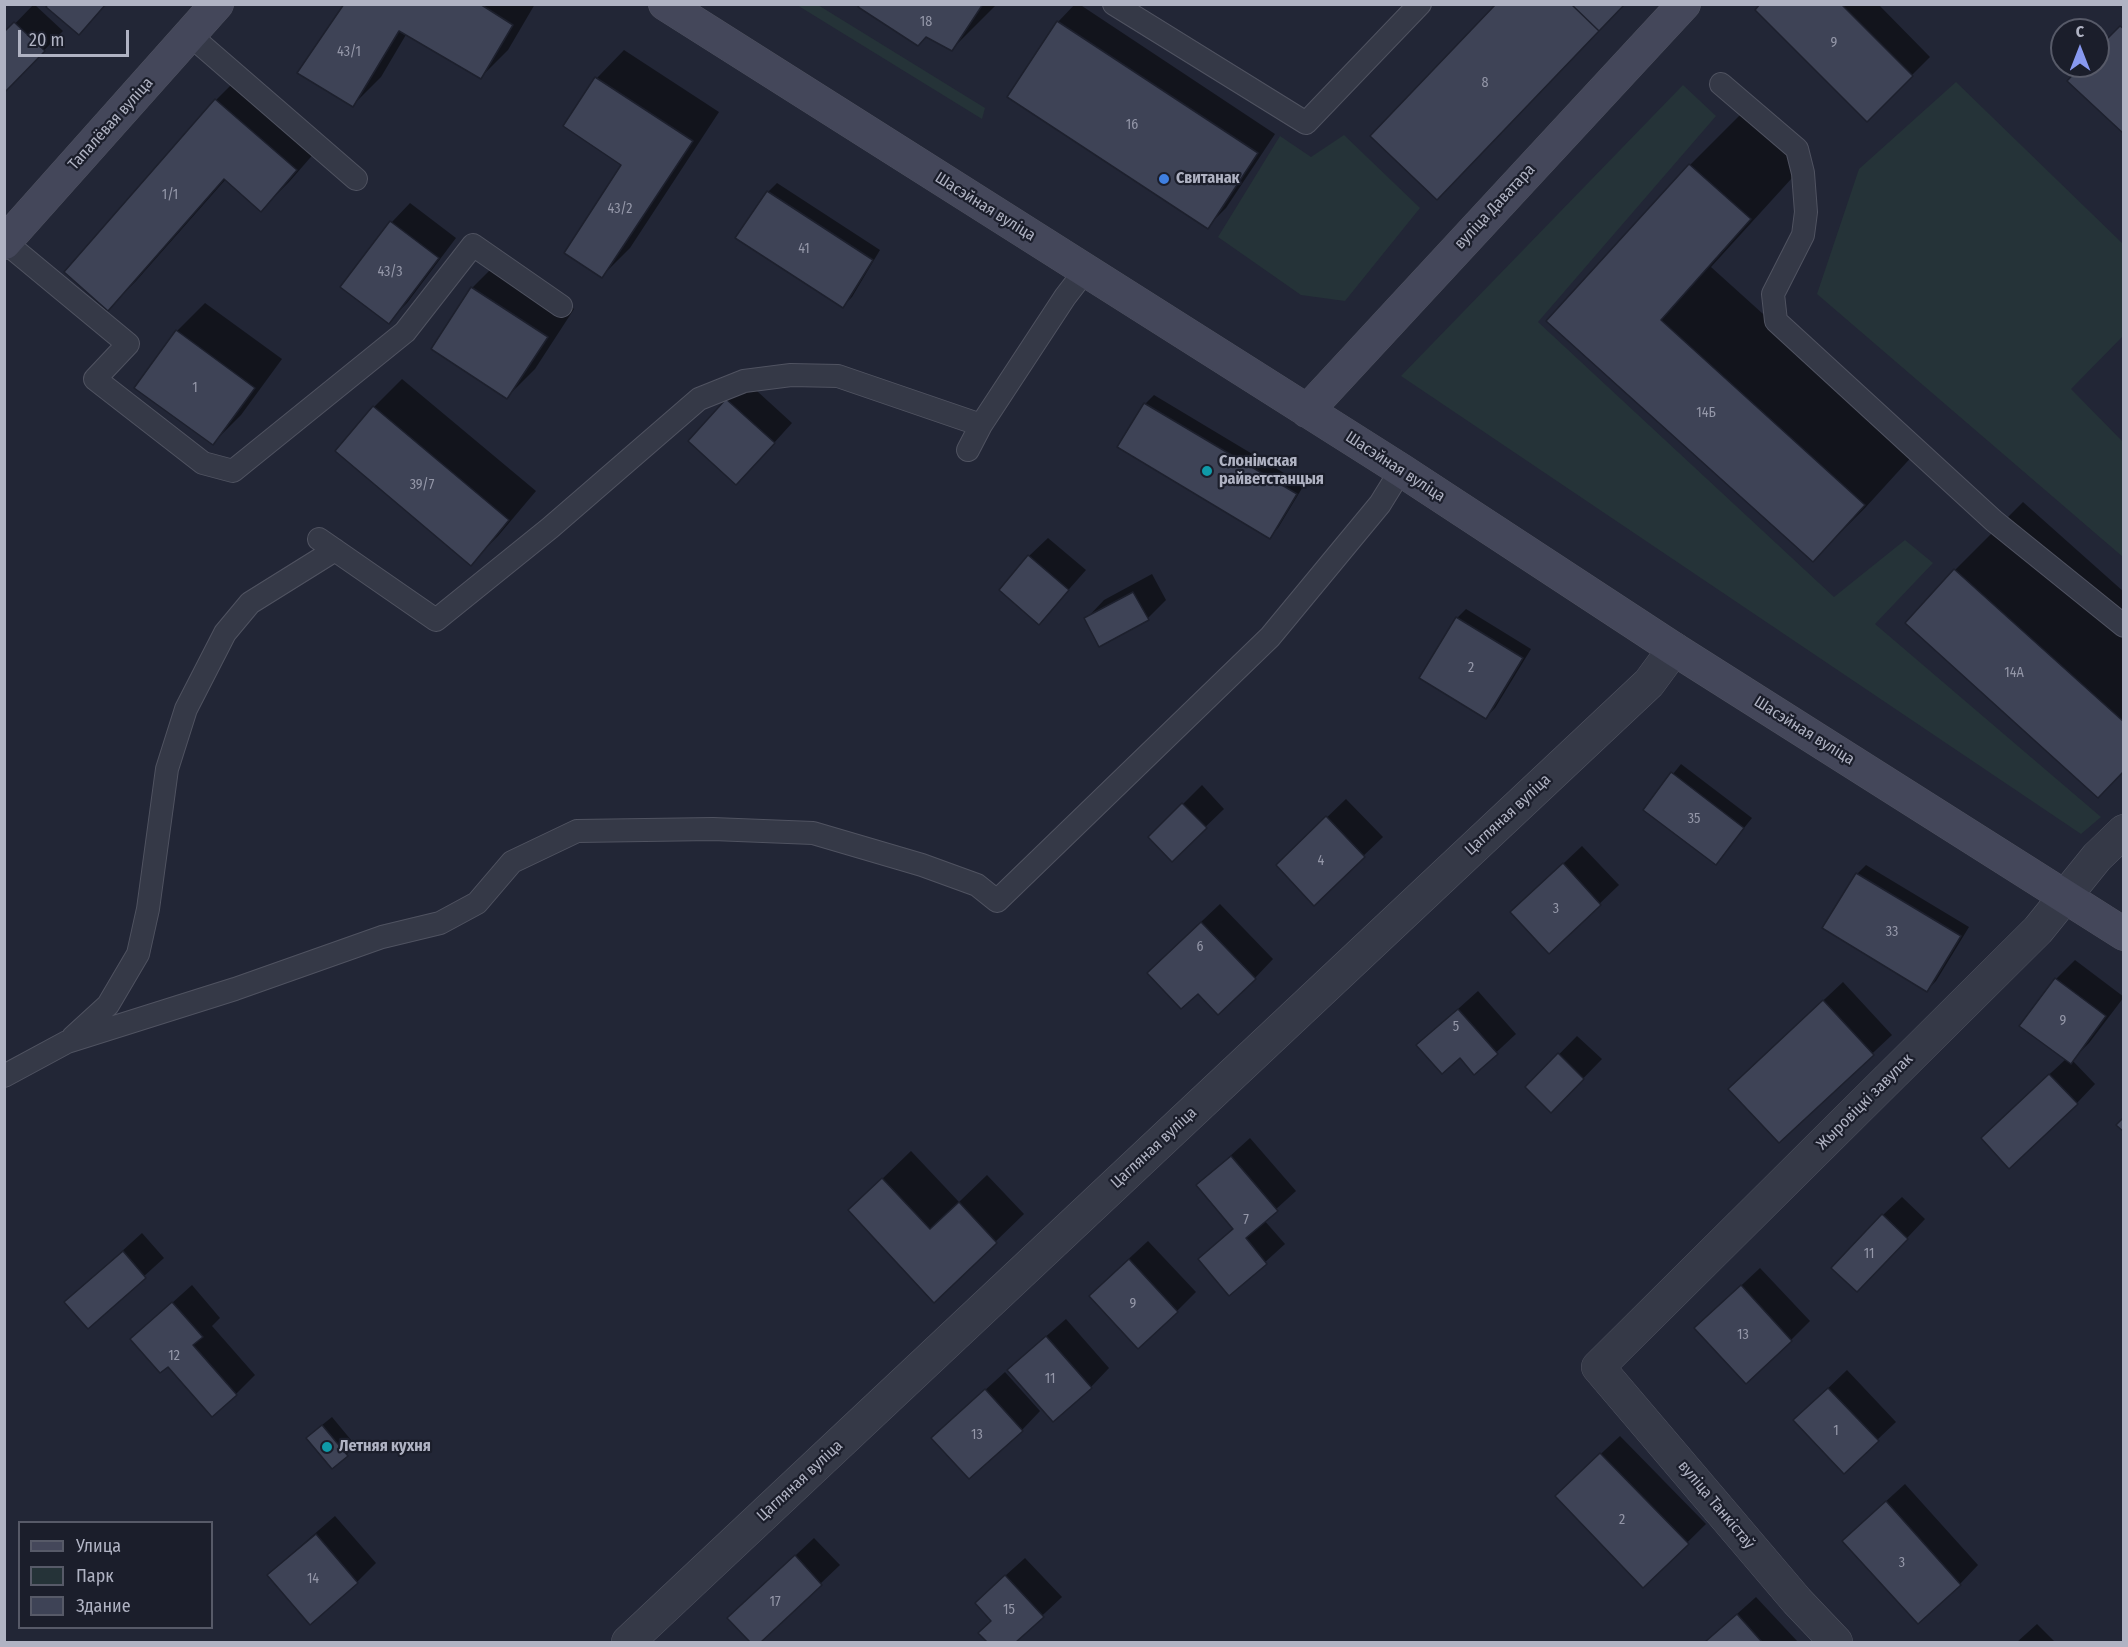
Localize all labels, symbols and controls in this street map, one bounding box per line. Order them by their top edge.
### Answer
house number: 18 [920,14,932,30]
scale bar [21,18,132,56]
north arrow [2050,18,2110,78]
text: С [2076,22,2084,41]
text: 20 m [29,29,64,51]
house number: 9 [1831,35,1837,51]
house number: 43/1 [337,44,361,60]
street label: Тапалёвая вуліца [64,74,158,174]
house number: 8 [1482,75,1488,91]
house number: 16 [1126,117,1138,133]
street label: вуліца Даватара [1451,161,1539,253]
street label: Шасэйная вуліца [931,168,1039,246]
place label: Свитанак [1176,169,1240,189]
marker: Свитанак [1157,172,1171,186]
house number: 1/1 [162,187,178,203]
house number: 43/2 [608,201,632,217]
house number: 41 [798,241,810,257]
house number: 43/3 [377,264,403,280]
house number: 1 [192,380,198,396]
house number: 14Б [1696,405,1716,421]
street label: Шасэйная вуліца [1342,428,1448,506]
place label: Слонімская райветстанцыя [1219,452,1324,490]
marker: Слонімская райветстанцыя [1200,464,1214,478]
house number: 39/7 [410,477,434,493]
house number: 2 [1468,660,1474,676]
house number: 14А [2004,665,2024,681]
street label: Шасэйная вуліца [1750,692,1858,770]
street label: Цагляная вуліца [1461,770,1555,860]
house number: 35 [1688,811,1700,827]
house number: 4 [1318,853,1324,869]
house number: 3 [1553,901,1559,917]
house number: 33 [1886,924,1898,940]
house number: 6 [1197,939,1203,955]
house number: 9 [2060,1013,2066,1029]
house number: 5 [1453,1019,1459,1035]
street label: Жыровіцкі завулак [1813,1050,1917,1154]
street label: Цагляная вуліца [1107,1103,1201,1193]
house number: 7 [1243,1212,1249,1228]
house number: 11 [1864,1246,1874,1262]
house number: 9 [1130,1296,1136,1312]
house number: 13 [1737,1327,1749,1343]
house number: 12 [168,1348,180,1364]
house number: 11 [1045,1371,1055,1387]
house number: 1 [1833,1423,1839,1439]
house number: 13 [971,1427,983,1443]
street label: Цагляная вуліца [753,1436,847,1526]
place label: Летняя кухня [339,1437,431,1457]
marker: Летняя кухня [320,1440,334,1454]
street label: вуліца Танкістаў [1674,1457,1758,1553]
house number: 2 [1619,1512,1625,1528]
legend [18,1521,213,1629]
text: Улица [76,1535,121,1557]
house number: 3 [1899,1555,1905,1571]
text: Парк [76,1565,114,1587]
house number: 14 [307,1571,319,1587]
house number: 17 [769,1594,781,1610]
text: Здание [76,1595,131,1617]
house number: 15 [1003,1602,1015,1618]

